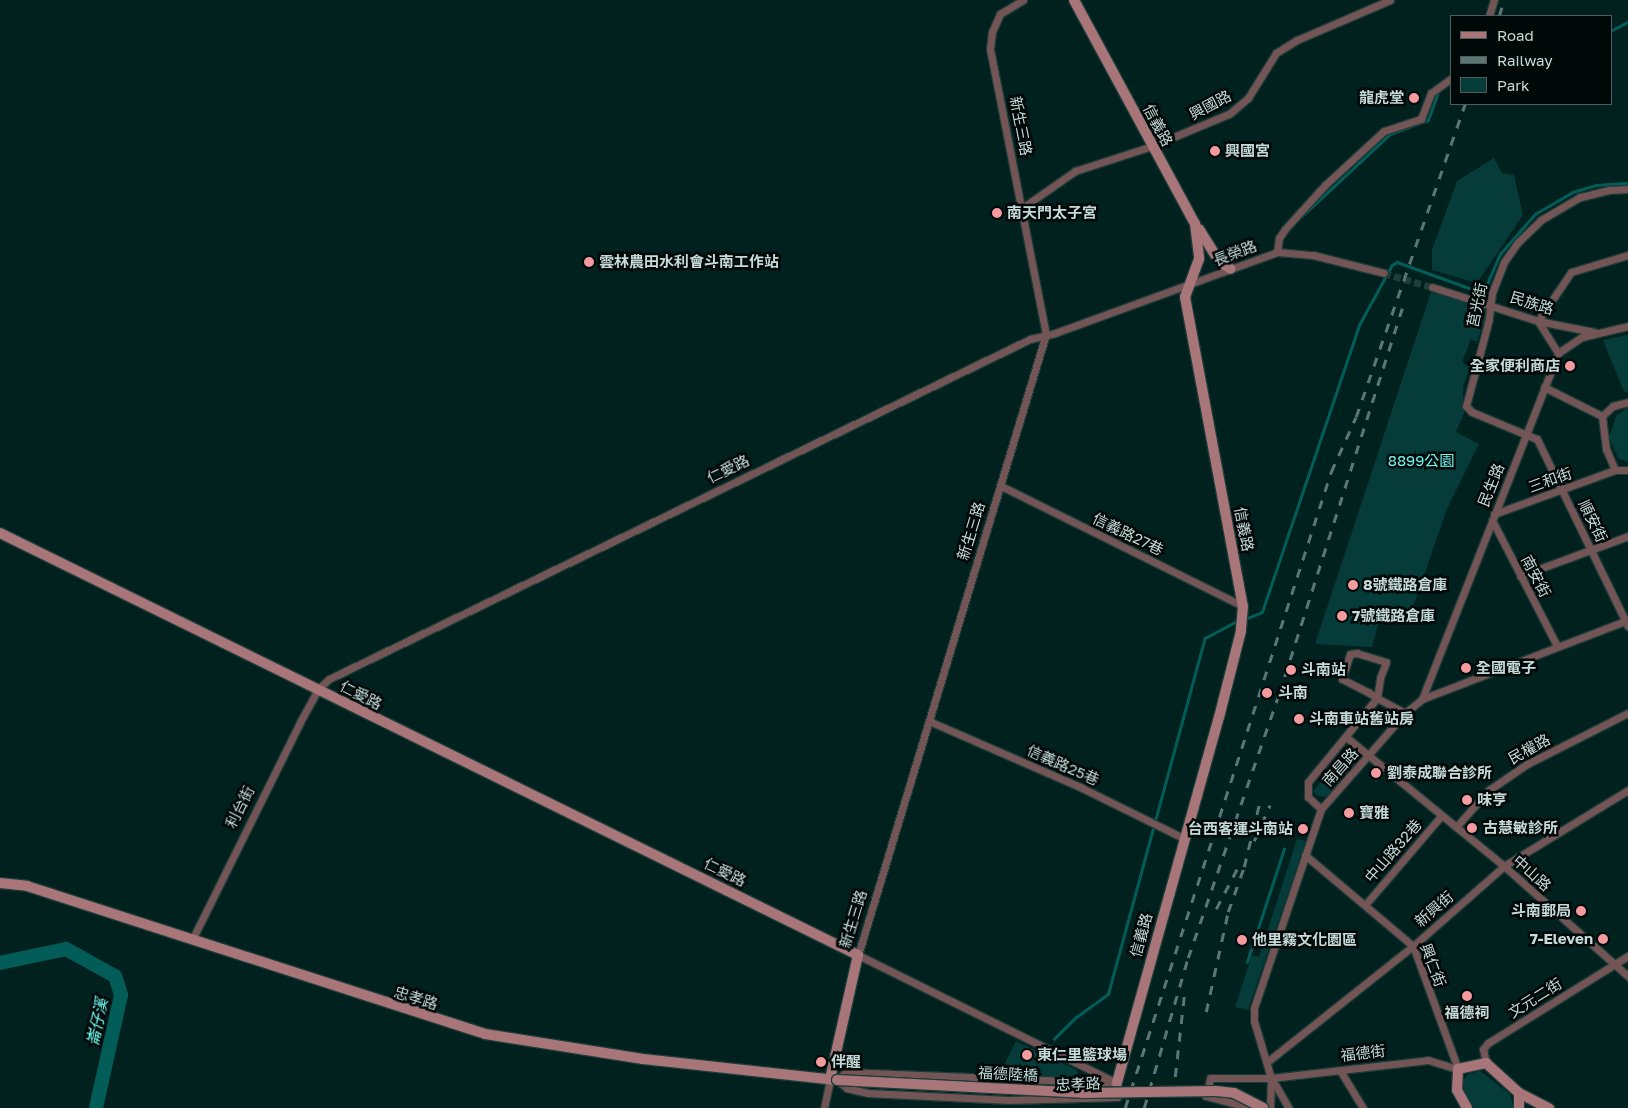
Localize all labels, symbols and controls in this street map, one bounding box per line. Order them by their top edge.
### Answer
legend [1450,15,1613,105]
text: Road [1497,26,1534,44]
text: Railway [1497,51,1553,69]
text: Park [1497,76,1529,94]
street label: 興國路 [1186,86,1234,124]
place label: 龍虎堂 [1359,89,1404,107]
marker: 龍虎堂 [1408,92,1420,104]
street label: 新生三路 [1006,95,1036,157]
street label: 信義路 [1139,101,1177,149]
place label: 興國宮 [1225,142,1270,160]
marker: 興國宮 [1209,145,1221,157]
place label: 南天門太子宮 [1007,204,1097,222]
marker: 南天門太子宮 [991,207,1003,219]
street label: 長榮路 [1211,237,1259,269]
place label: 雲林農田水利會斗南工作站 [599,253,779,271]
marker: 雲林農田水利會斗南工作站 [583,256,595,268]
street label: 莒光街 [1464,281,1490,329]
street label: 民族路 [1508,288,1556,318]
place label: 全家便利商店 [1470,357,1560,375]
marker: 全家便利商店 [1564,360,1576,372]
street label: 仁愛路 [704,451,752,487]
park label: 8899公園 [1388,452,1454,470]
street label: 民生路 [1474,461,1508,509]
street label: 三和街 [1526,464,1574,496]
street label: 順安街 [1575,497,1611,545]
street label: 新生三路 [954,500,988,562]
street label: 信義路 [1231,505,1257,553]
street label: 信義路27巷 [1090,509,1166,559]
street label: 南安街 [1517,552,1555,600]
place label: 8號鐵路倉庫 [1363,576,1448,594]
marker: 8號鐵路倉庫 [1347,579,1359,591]
place label: 7號鐵路倉庫 [1352,607,1435,625]
marker: 7號鐵路倉庫 [1336,610,1348,622]
place label: 全國電子 [1476,659,1536,677]
place label: 斗南站 [1301,661,1346,679]
marker: 全國電子 [1460,662,1472,674]
marker: 斗南站 [1285,664,1297,676]
street label: 仁愛路 [337,677,385,713]
place label: 斗南 [1278,684,1308,702]
marker: 斗南 [1260,686,1274,700]
place label: 斗南車站舊站房 [1309,710,1414,728]
marker: 斗南車站舊站房 [1293,713,1305,725]
street label: 民權路 [1505,730,1553,768]
street label: 信義路25巷 [1024,741,1102,789]
street label: 南昌路 [1318,744,1362,790]
place label: 劉泰成聯合診所 [1387,764,1492,782]
marker: 劉泰成聯合診所 [1369,766,1383,780]
street label: 利台街 [222,783,258,831]
place label: 味亨 [1477,791,1507,809]
marker: 味亨 [1461,794,1473,806]
place label: 寶雅 [1359,804,1389,822]
marker: 寶雅 [1343,807,1355,819]
street label: 中山路32巷 [1361,816,1425,886]
place label: 古慧敏診所 [1483,819,1558,837]
place label: 台西客運斗南站 [1188,820,1293,838]
marker: 古慧敏診所 [1465,821,1479,835]
marker: 台西客運斗南站 [1297,823,1309,835]
street label: 中山路 [1509,851,1555,895]
street label: 仁愛路 [701,854,749,890]
street label: 新興街 [1411,887,1457,931]
street label: 新生三路 [836,888,870,950]
place label: 斗南郵局 [1511,902,1571,920]
marker: 斗南郵局 [1575,905,1587,917]
street label: 信義路 [1126,911,1156,959]
place label: 7-Eleven [1530,930,1593,948]
place label: 他里霧文化園區 [1252,931,1357,949]
marker: 7-Eleven [1597,933,1609,945]
marker: 他里霧文化園區 [1236,934,1248,946]
street label: 興仁街 [1417,941,1449,989]
street label: 文元二街 [1505,974,1565,1022]
street label: 忠孝路 [392,983,440,1013]
marker: 福德祠 [1461,990,1473,1002]
water label: 崙仔溪 [83,997,111,1047]
place label: 福德祠 [1445,1004,1489,1022]
street label: 福德街 [1340,1041,1386,1065]
place label: 東仁里籃球場 [1037,1046,1127,1064]
marker: 東仁里籃球場 [1021,1049,1033,1061]
place label: 伴醒 [831,1053,861,1071]
marker: 伴醒 [815,1056,827,1068]
street label: 福德陸橋 [978,1063,1038,1085]
street label: 忠孝路 [1055,1074,1101,1094]

